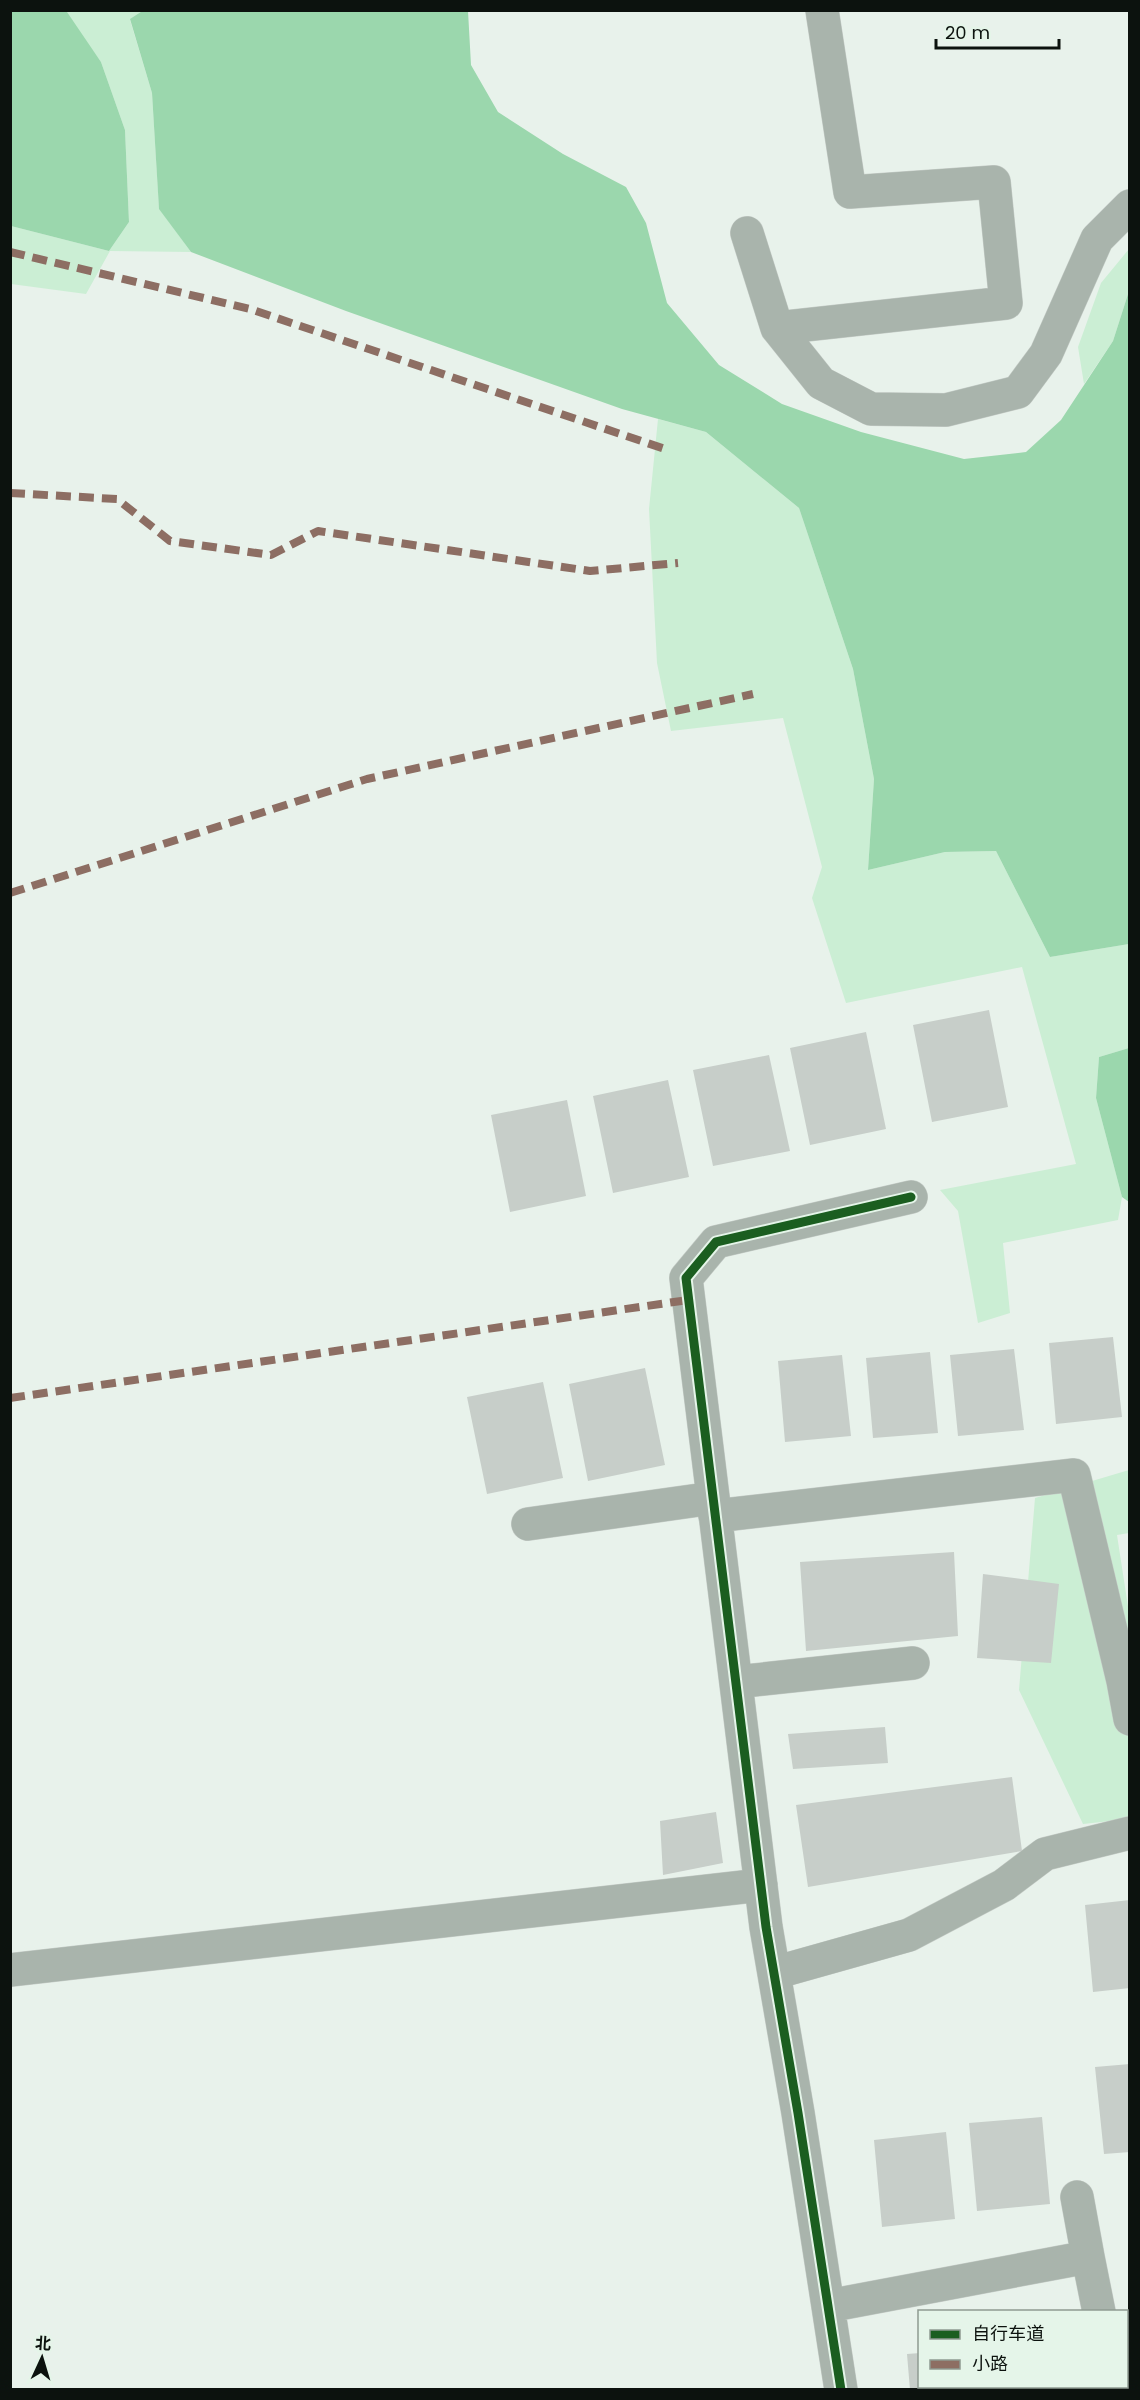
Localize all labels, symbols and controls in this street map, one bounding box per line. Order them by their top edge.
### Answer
scale bar [936,12,1059,50]
text: 20 m [945,20,990,45]
legend [918,2310,1128,2388]
text: 自行车道 [972,2321,1044,2346]
north arrow [12,2328,72,2388]
text: 北 [34,2332,52,2356]
text: 小路 [972,2351,1008,2376]

